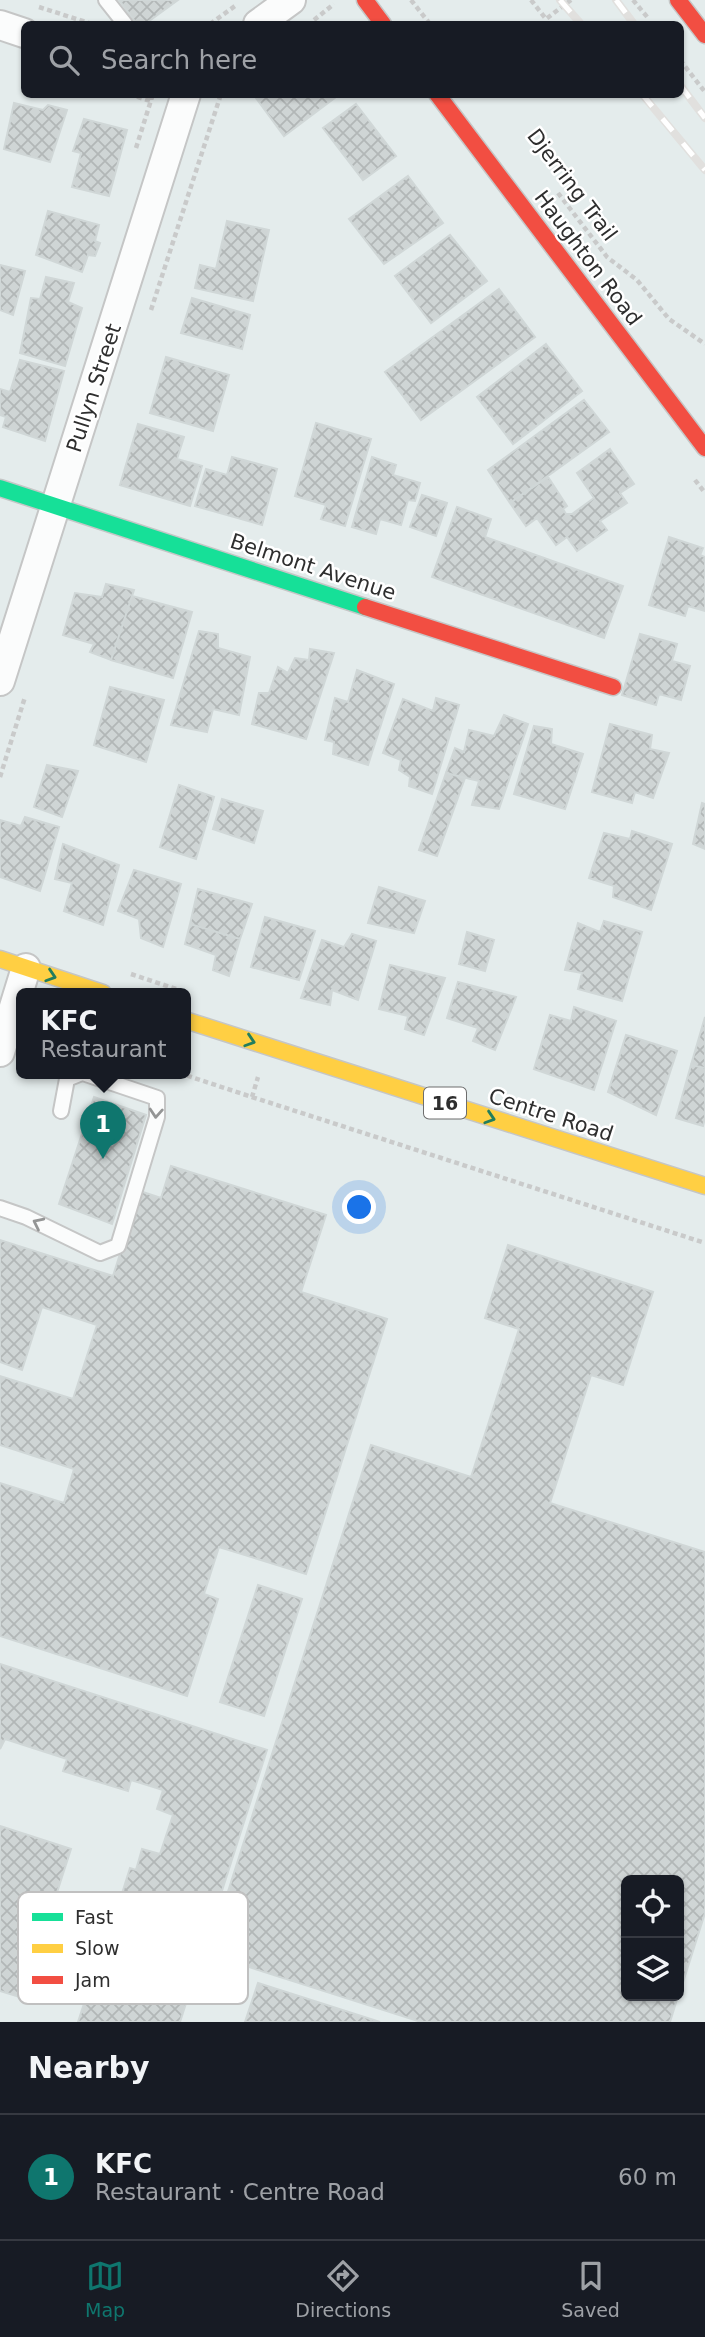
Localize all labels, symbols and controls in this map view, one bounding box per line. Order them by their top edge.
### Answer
search box [21,21,684,98]
icon: search [45,41,83,79]
text: Search here [101,45,257,75]
street label: Djerring Trail [522,124,622,246]
street label: Haughton Road [530,186,646,330]
street label: Pullyn Street [62,321,126,455]
street label: Belmont Avenue [227,529,399,605]
one-way arrow [45,968,57,982]
popup [16,988,191,1079]
text: KFC [41,1006,98,1036]
one-way arrow [243,1033,256,1047]
text: Restaurant [41,1036,166,1062]
street label: Centre Road [486,1084,616,1146]
road number: 16 [424,1088,466,1119]
pin: 1 [80,1101,126,1159]
one-way arrow [149,1108,164,1119]
one-way arrow [484,1109,496,1124]
your location [342,1190,376,1224]
one-way arrow [33,1217,45,1231]
map controls [621,1875,684,2001]
button: locate [621,1875,684,1938]
legend [18,1892,248,2004]
text: Fast [75,1906,113,1928]
text: Slow [75,1937,120,1959]
button: layers [621,1938,684,2001]
text: Jam [74,1969,111,1991]
text: Nearby [28,2050,150,2085]
text: KFC [95,2149,152,2179]
text: 1 [43,2164,59,2190]
text: 60 m [618,2164,677,2190]
text: Restaurant · Centre Road [95,2179,385,2205]
tab: Map [85,2257,125,2321]
tab: Directions [295,2257,391,2321]
tab: Saved [561,2257,620,2321]

